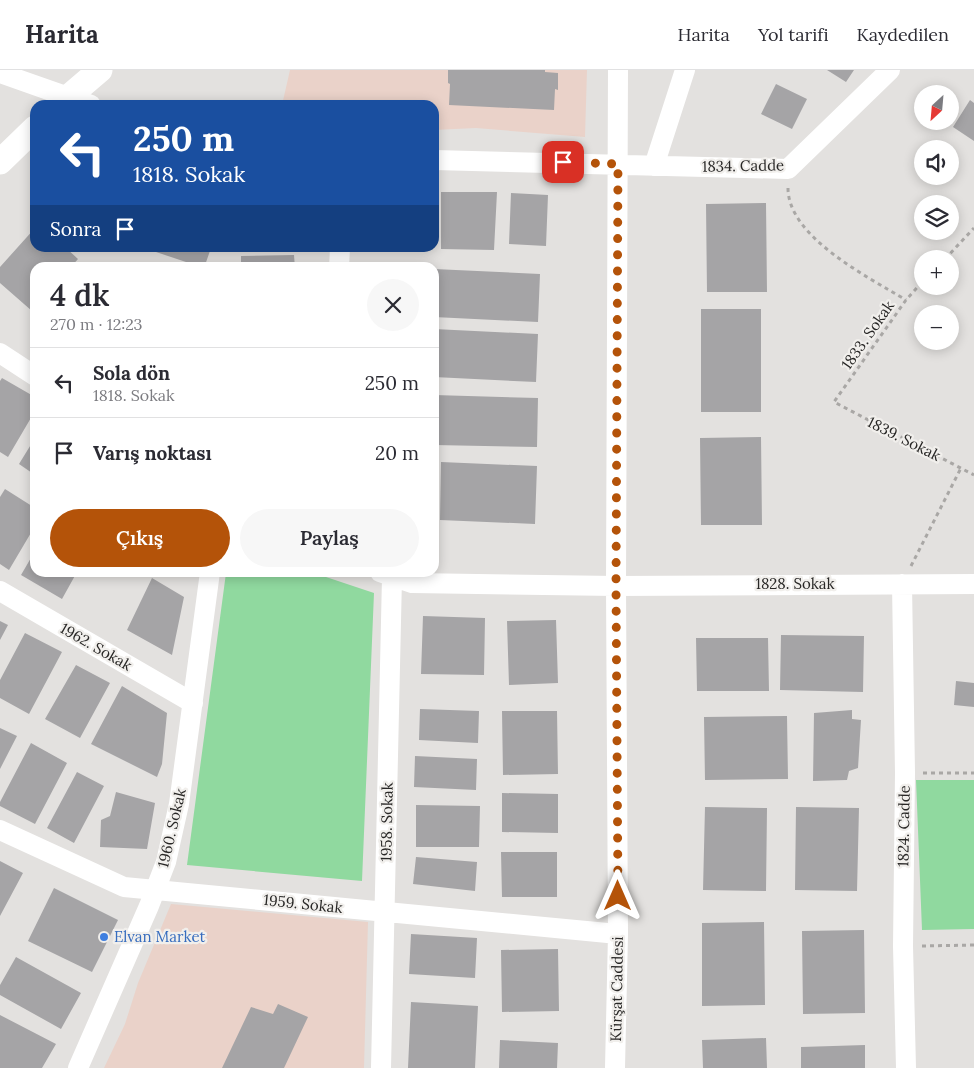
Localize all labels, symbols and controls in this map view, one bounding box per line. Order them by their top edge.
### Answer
text: Harita [25,19,99,50]
text: Harita [678,23,730,46]
text: Yol tarifi [758,23,828,46]
text: Kaydedilen [856,23,949,46]
north arrow [914,85,959,130]
map controls [914,85,959,350]
text: 250 m [133,116,234,161]
icon: left [50,120,115,185]
button: sound [914,140,959,185]
pin [542,141,584,183]
icon: arrive [549,148,577,176]
street label: 1834. Cadde [702,155,784,176]
text: 1818. Sokak [133,160,245,188]
button: layers [914,195,959,240]
icon: arrive [111,215,139,243]
text: Sonra [50,217,101,241]
button: + [914,250,959,295]
text: 4 dk [50,276,109,314]
button: close [367,279,419,331]
street label: 1833. Sokak [837,297,898,373]
button: − [914,305,959,350]
text: 270 m · 12:23 [50,314,143,334]
text: Sola dön [93,361,170,385]
icon: left [50,369,78,397]
text: 250 m [365,371,419,395]
text: 1818. Sokak [93,385,175,405]
street label: 1839. Sokak [865,412,944,465]
icon: arrive [50,439,78,467]
text: Varış noktası [93,441,212,465]
text: 20 m [375,441,419,465]
button: Çıkış [50,509,230,567]
button: Paylaş [240,509,419,567]
street label: 1828. Sokak [755,574,835,593]
street label: 1962. Sokak [57,618,135,675]
street label: 1958. Sokak [376,782,397,862]
street label: 1824. Cadde [893,785,914,867]
street label: 1960. Sokak [153,786,190,869]
position arrow [591,869,643,921]
street label: 1959. Sokak [263,890,344,917]
place label: Elvan Market [114,927,205,946]
marker: Elvan Market [98,931,110,943]
street label: Kürşat Caddesi [606,936,627,1042]

